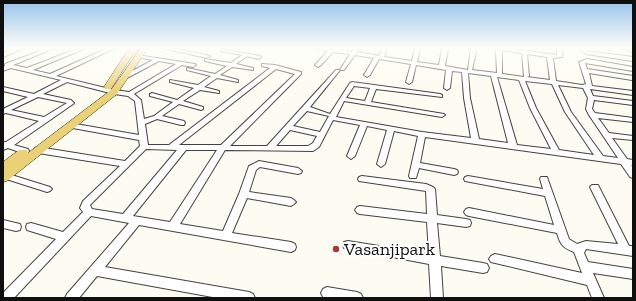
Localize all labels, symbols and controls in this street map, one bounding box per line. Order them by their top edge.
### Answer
place label: Vasanjipark [343,238,436,260]
marker: Vasanjipark [331,244,341,254]

